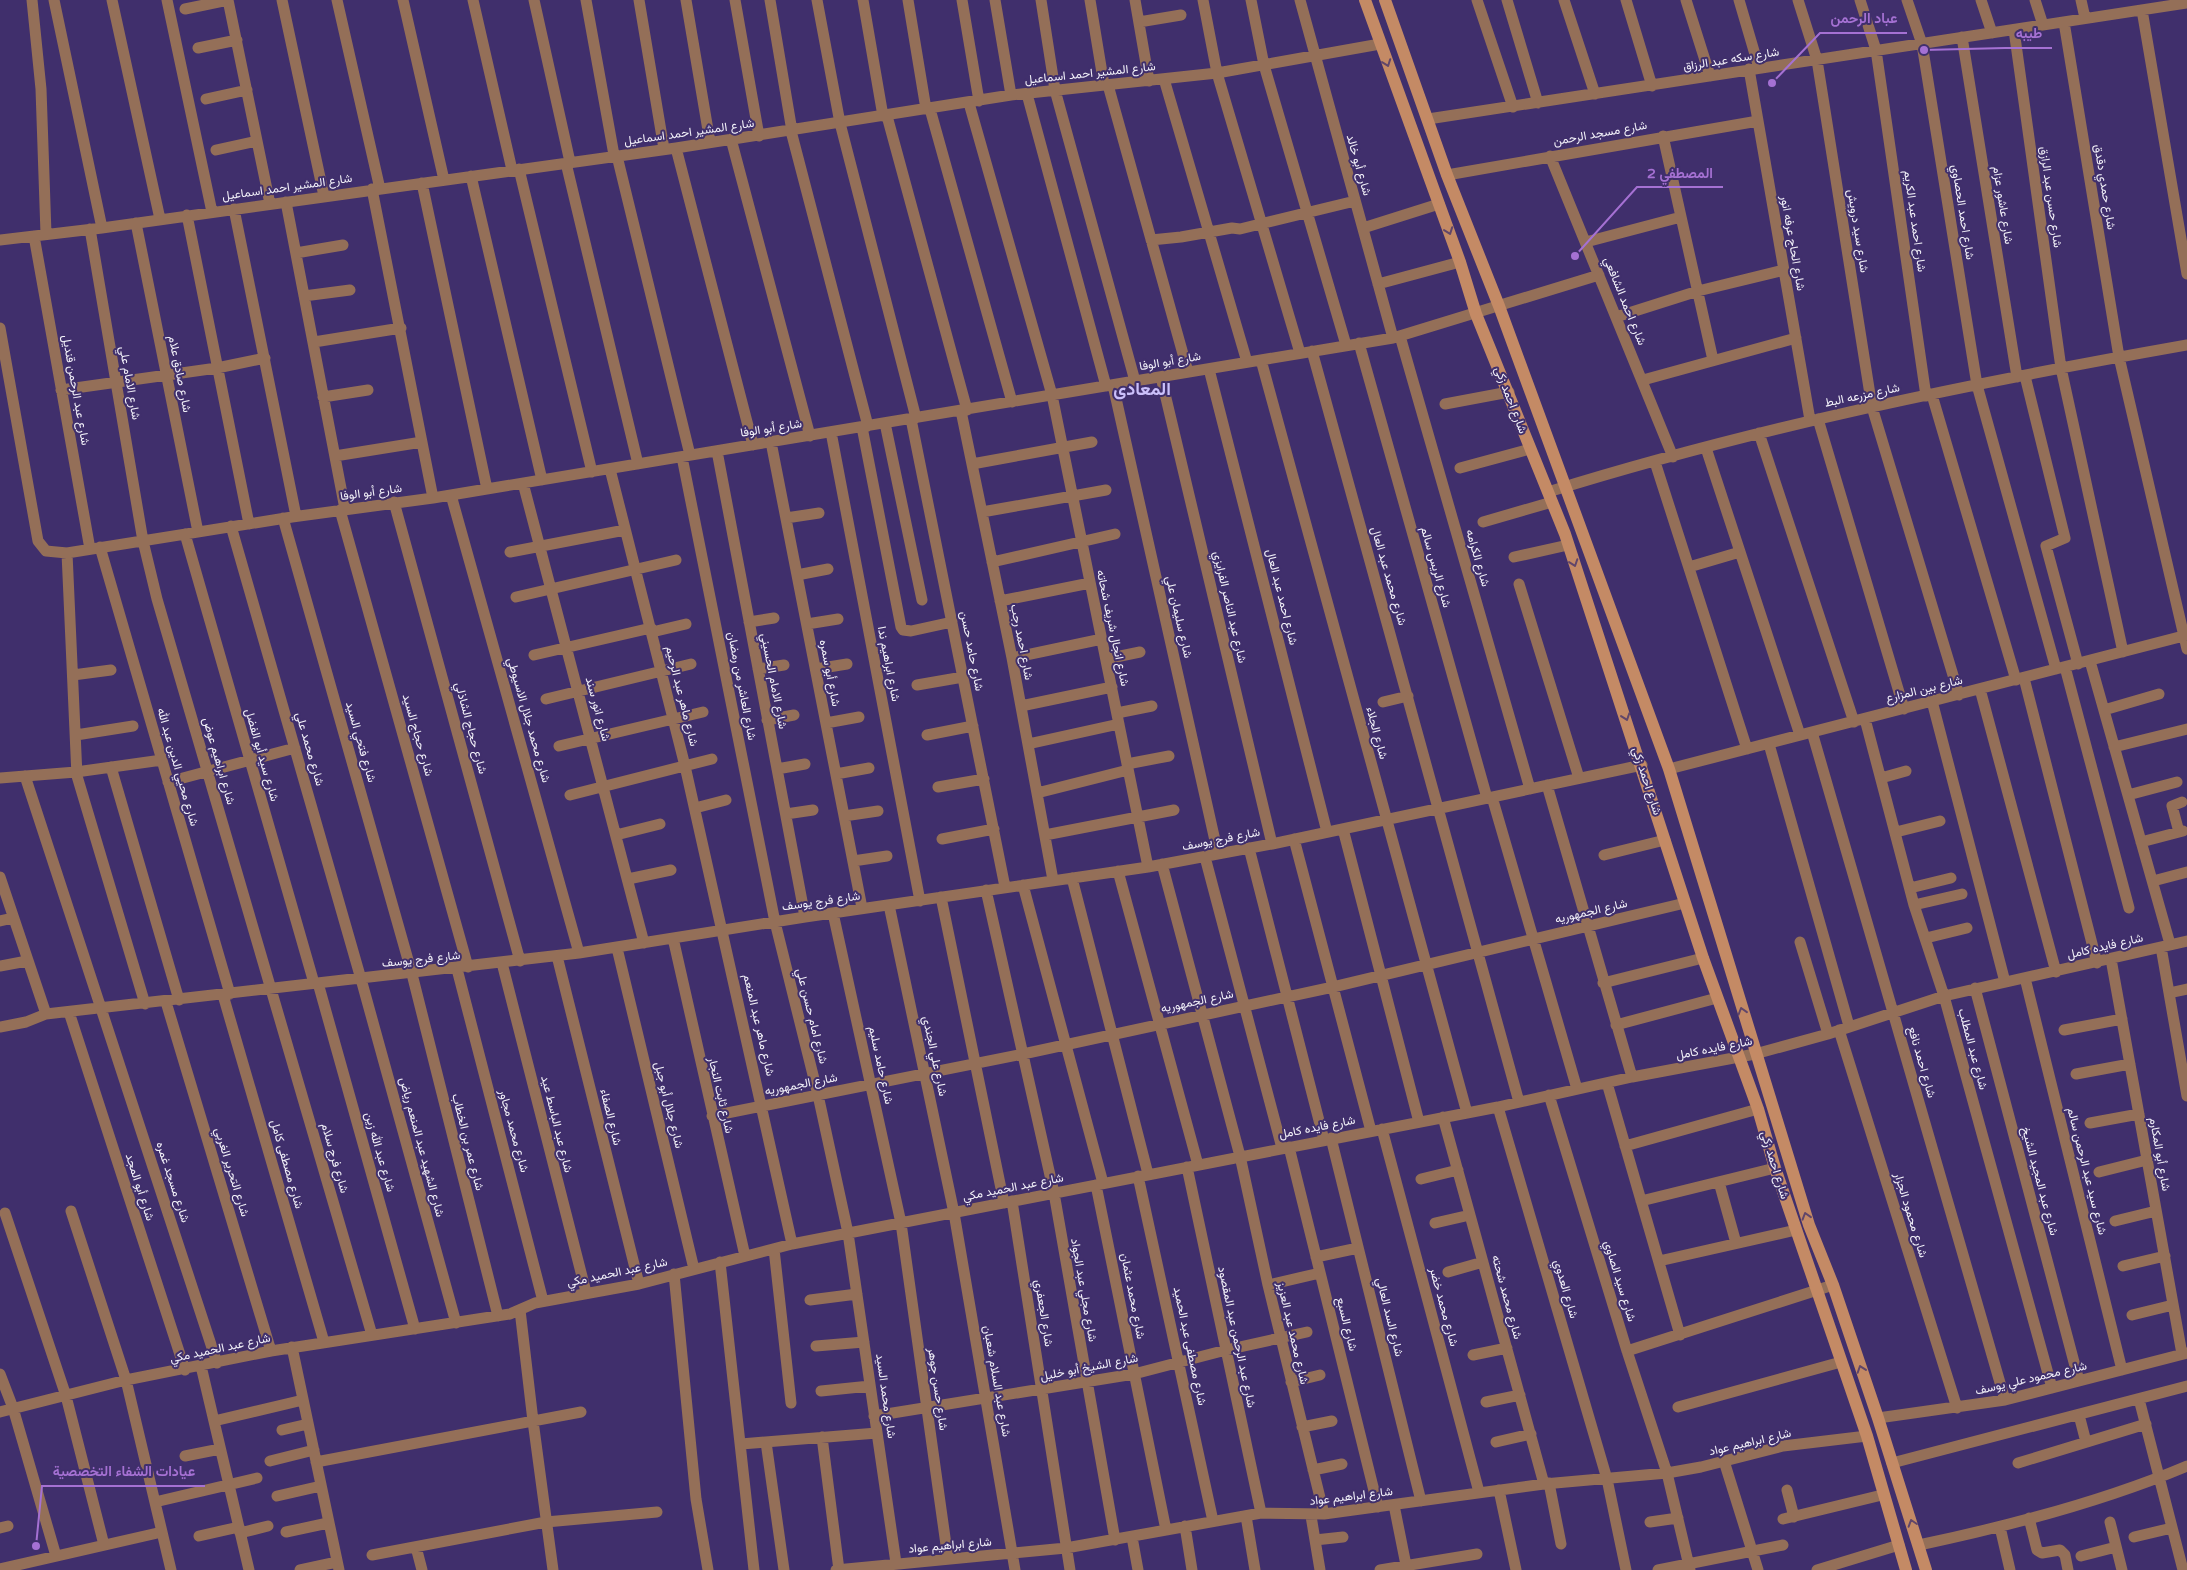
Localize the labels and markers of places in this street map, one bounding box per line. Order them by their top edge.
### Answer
callout: عباد الرحمن [1820,4,1907,33]
callout: طيبه [2005,19,2052,48]
callout: المصطفي 2 [1637,158,1723,187]
callout: عيادات الشفاء التخصصية [42,1457,205,1486]

